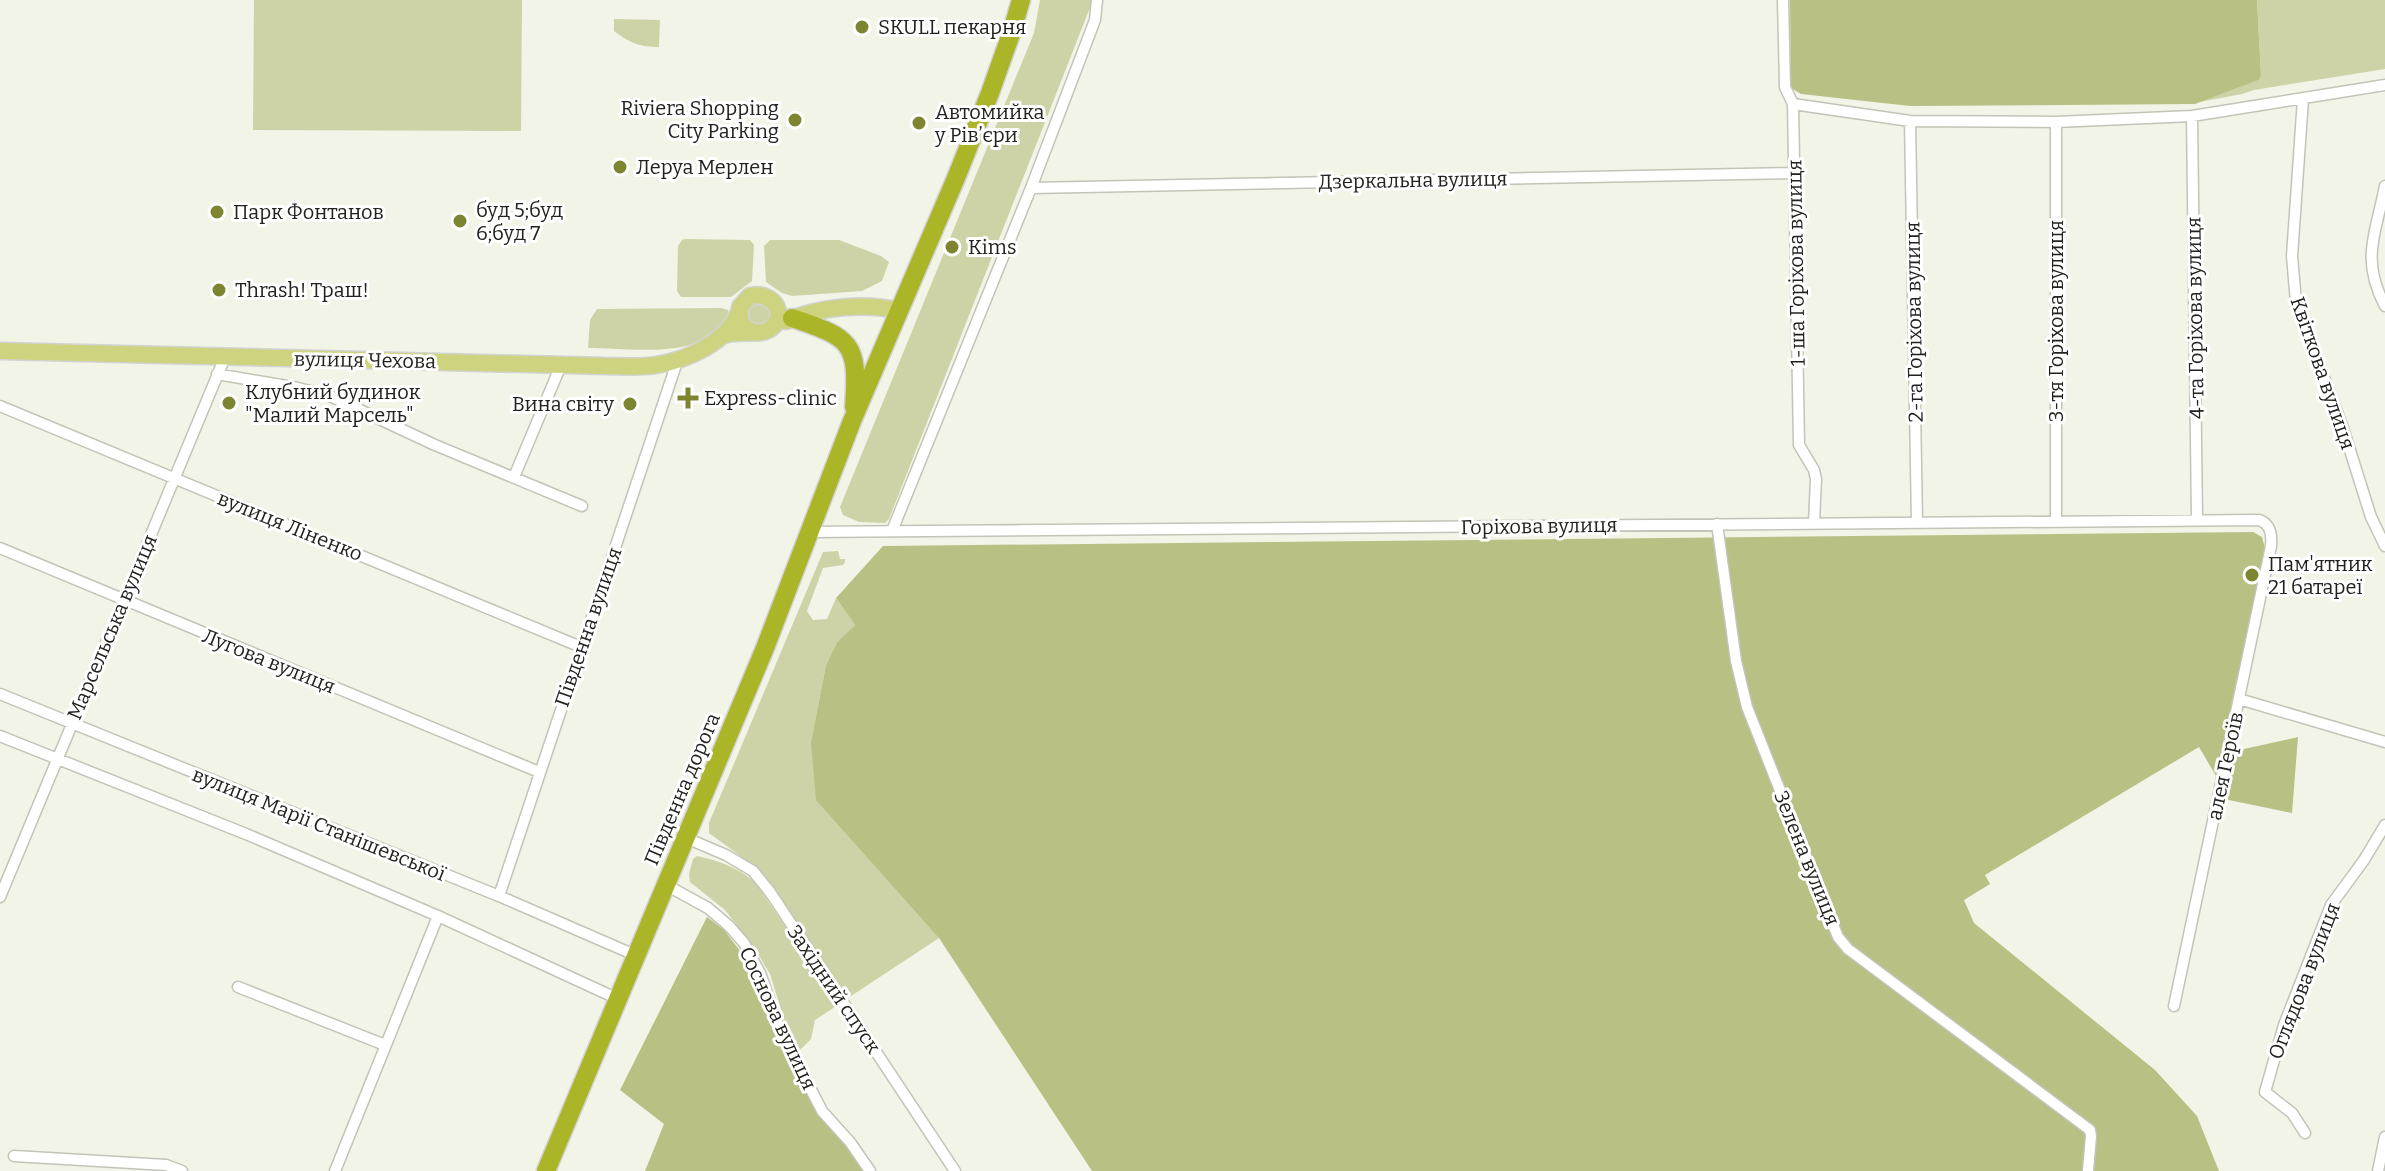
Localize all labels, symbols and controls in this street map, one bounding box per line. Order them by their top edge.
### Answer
place label: SKULL пекарня [878,15,1026,39]
marker: SKULL пекарня [853,18,871,36]
place label: Riviera Shopping City Parking [620,96,779,143]
place label: Автомийка у Рівʼєри [934,100,1044,147]
marker: Riviera Shopping City Parking [786,111,804,129]
marker: Автомийка у Рівʼєри [910,114,928,132]
place label: Леруа Мерлен [636,155,774,179]
marker: Леруа Мерлен [611,158,629,176]
street label: 1-ша Горіхова вулиця [1782,159,1810,367]
street label: Дзеркальна вулиця [1318,166,1508,194]
place label: буд 5;буд 6;буд 7 [476,198,563,245]
place label: Парк Фонтанов [233,200,384,224]
marker: Парк Фонтанов [208,203,226,221]
marker: буд 5;буд 6;буд 7 [451,212,469,230]
street label: 4-та Горіхова вулиця [2181,217,2209,419]
street label: 3-тя Горіхова вулиця [2044,220,2068,422]
street label: 2-га Горіхова вулиця [1900,221,1928,423]
place label: Kims [968,235,1016,259]
marker: Kims [943,238,961,256]
place label: Thrash! Траш! [235,278,369,302]
marker: Thrash! Траш! [210,281,228,299]
street label: Квіткова вулиця [2286,293,2360,453]
street label: вулиця Чехова [294,347,436,373]
place label: Клубний будинок "Малий Марсель" [245,380,421,427]
place label: Express-clinic [704,386,837,410]
marker: Express-clinic [679,389,697,407]
place label: Вина світу [512,392,614,416]
marker: Клубний будинок "Малий Марсель" [220,394,238,412]
marker: Вина світу [621,395,639,413]
street label: вулиця Ліненко [214,486,366,566]
street label: Горіхова вулиця [1460,513,1618,539]
street label: Марсельська вулиця [62,531,162,723]
street label: Південна вулиця [549,544,627,710]
place label: Пам'ятник 21 батареї [2268,552,2373,599]
marker: Пам'ятник 21 батареї [2243,566,2261,584]
street label: Лугова вулиця [199,623,339,699]
street label: Південна дорога [639,709,725,869]
street label: алея Героїв [2202,710,2248,822]
street label: вулиця Марії Станішевської [189,762,449,886]
street label: Зелена вулиця [1769,787,1845,929]
street label: Оглядова вулиця [2263,899,2345,1063]
street label: Західний спуск [782,920,886,1058]
street label: Соснова вулиця [734,943,822,1093]

